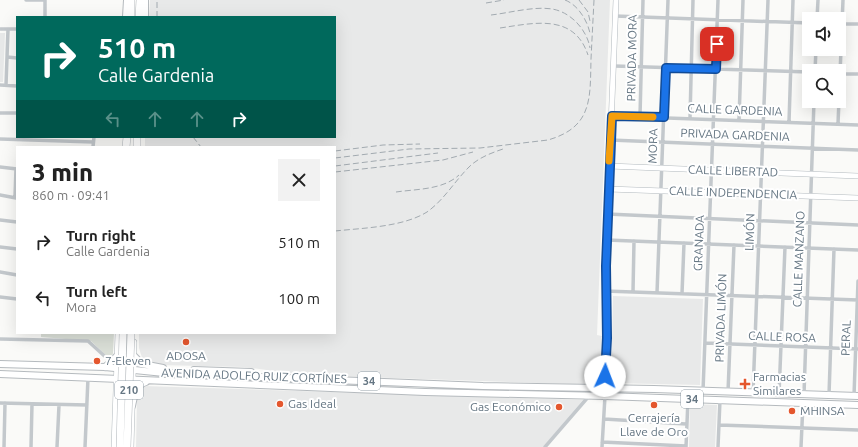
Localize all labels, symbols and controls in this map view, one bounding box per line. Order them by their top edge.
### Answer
map controls [802,12,846,108]
button: sound [802,12,846,56]
street label: PRIVADA MORA [624,14,639,101]
pin [700,27,734,61]
icon: right [32,32,84,84]
text: 510 m [98,32,176,63]
icon: arrive [706,33,728,55]
button: search [802,64,846,108]
text: Calle Gardenia [98,65,214,85]
street label: CALLE GARDENIA [687,101,783,118]
icon: left [102,108,124,130]
icon: ahead [144,108,166,130]
icon: ahead [186,108,208,130]
icon: right [228,108,250,130]
street label: PRIVADA GARDENIA [680,126,790,143]
street label: MORA [645,128,660,164]
text: 3 min [32,159,93,186]
button: close [278,159,320,201]
street label: CALLE LIBERTAD [688,162,778,179]
street label: CALLE INDEPENDENCIA [669,184,798,201]
text: 860 m · 09:41 [32,188,110,202]
street label: CALLE MANZANO [790,210,807,307]
street label: LIMÓN [742,213,757,251]
street label: GRANADA [691,215,706,271]
text: Turn right [66,227,136,244]
icon: right [32,231,54,253]
text: 510 m [278,234,320,251]
text: Calle Gardenia [66,244,150,258]
street label: PRIVADA LIMÓN [712,273,729,363]
text: Turn left [66,283,127,300]
icon: left [32,287,54,309]
text: 100 m [278,290,320,307]
text: Mora [66,300,97,314]
street label: PERAL [838,320,853,356]
street label: CALLE ROSA [748,329,816,344]
marker: ADOSA [181,337,191,347]
place label: ADOSA [166,349,206,362]
place label: 7-Eleven [105,354,151,367]
position arrow [584,355,626,397]
marker: 7-Eleven [92,356,102,366]
street label: AVENIDA ADOLFO RUIZ CORTÍNES [161,366,347,385]
place label: Farmacias Similares [753,370,806,397]
road number: 34 [358,372,380,390]
marker: Farmacias Similares [740,379,750,389]
road number: 210 [115,381,143,399]
road number: 34 [681,390,703,408]
place label: Gas Ideal [288,397,336,410]
marker: Gas Ideal [275,399,285,409]
place label: Gas Económico [470,400,551,413]
marker: Cerrajería Llave de Oro [649,400,659,410]
marker: Gas Económico [554,402,564,412]
place label: MHINSA [800,404,845,417]
marker: MHINSA [787,406,797,416]
place label: Cerrajería Llave de Oro [620,411,688,438]

